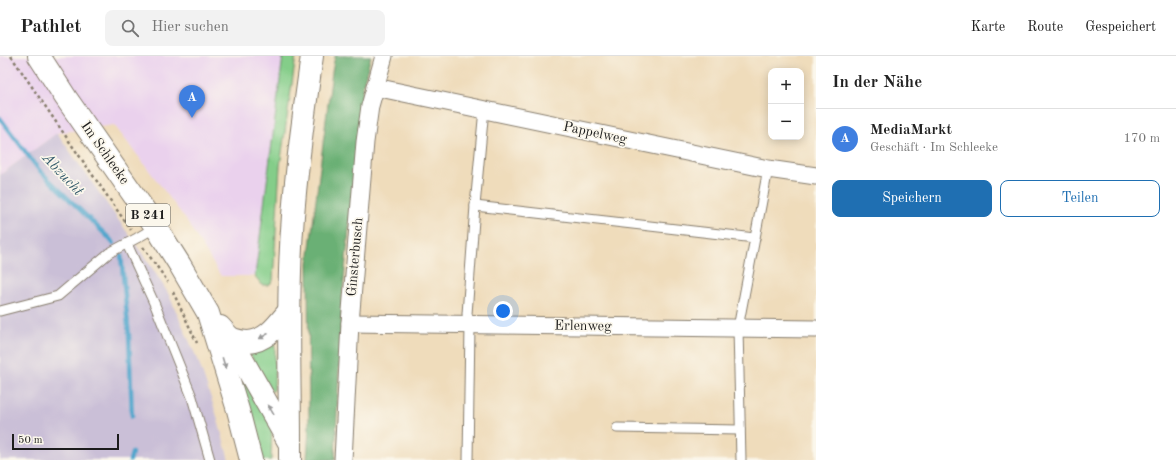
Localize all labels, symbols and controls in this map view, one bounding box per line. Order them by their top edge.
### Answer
search box [105,10,385,46]
icon: search [119,17,141,39]
text: Pathlet [20,18,81,37]
text: Hier suchen [151,20,229,35]
text: Karte [971,20,1005,34]
text: Route [1027,20,1063,34]
text: Gespeichert [1085,20,1156,34]
map controls [768,68,804,140]
button: + [768,68,804,104]
text: In der Nähe [832,74,922,91]
pin: A [179,85,205,118]
button: − [768,104,804,140]
street label: Im Schleeke [78,119,132,187]
street label: Pappelweg [562,119,629,147]
text: MediaMarkt [870,123,952,138]
text: A [840,132,850,145]
text: 170 m [1123,132,1160,145]
text: Geschäft · Im Schleeke [870,141,998,154]
water label: Abzucht [38,150,85,199]
button: Speichern [832,180,992,217]
button: Teilen [1000,180,1160,217]
road number: B 241 [126,204,170,226]
street label: Ginsterbusch [345,217,365,297]
your location [493,301,513,321]
street label: Erlenweg [554,319,612,334]
one-way arrow [258,333,270,340]
one-way arrow [221,358,227,370]
one-way arrow [268,404,275,416]
scale bar [12,432,119,451]
text: 50 m [18,435,43,446]

